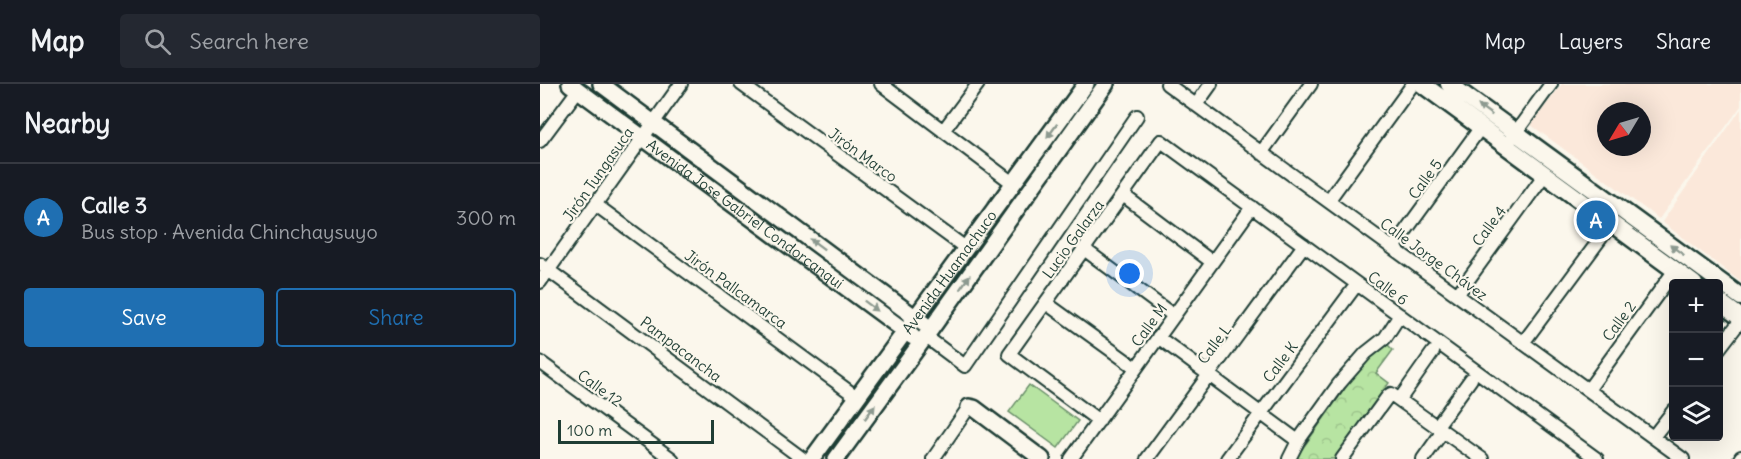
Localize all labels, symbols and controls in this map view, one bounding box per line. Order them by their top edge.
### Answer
search box [120,14,540,68]
text: Map [30,23,84,59]
icon: search [141,25,174,58]
text: Search here [189,27,309,55]
text: Map [1485,28,1525,55]
text: Layers [1558,28,1623,55]
text: Share [1656,28,1711,55]
north arrow [1597,102,1651,156]
one-way arrow [1478,104,1494,116]
text: Nearby [24,107,110,140]
street label: Jirón Tungasuca [559,123,638,225]
one-way arrow [1046,123,1058,139]
street label: Jirón Marco [825,124,901,186]
street label: Avenida Jose Gabriel Condorcanqui [643,134,848,292]
street label: Calle 5 [1404,155,1446,203]
text: Calle 3 [81,191,147,219]
street label: Lucio Galarza [1038,196,1108,282]
pin: A [1576,198,1616,242]
street label: Calle 4 [1468,202,1510,250]
text: A [37,205,50,230]
text: 300 m [456,205,516,230]
street label: Avenida Huamachuco [897,206,1000,337]
street label: Calle Jorge Chávez [1377,214,1491,304]
text: Bus stop · Avenida Chinchaysuyo [81,219,378,244]
one-way arrow [809,238,825,250]
one-way arrow [1669,244,1685,256]
street label: Jirón Pallcamarca [681,246,791,333]
your location [1115,259,1144,288]
street label: Calle 6 [1364,267,1412,309]
one-way arrow [959,274,971,290]
map controls [1669,279,1723,441]
button: + [1669,279,1723,333]
button: Save [24,288,264,347]
button: Share [276,288,516,347]
street label: Calle 2 [1598,297,1640,345]
one-way arrow [863,299,878,311]
street label: Calle M [1127,300,1171,350]
street label: Pampacancha [637,312,726,386]
street label: Calle L [1193,320,1235,368]
button: − [1669,333,1723,387]
street label: Calle K [1259,337,1302,386]
street label: Calle 12 [574,365,626,411]
button: layers [1669,387,1723,441]
one-way arrow [864,404,876,420]
scale bar [558,417,714,444]
text: 100 m [567,420,612,440]

